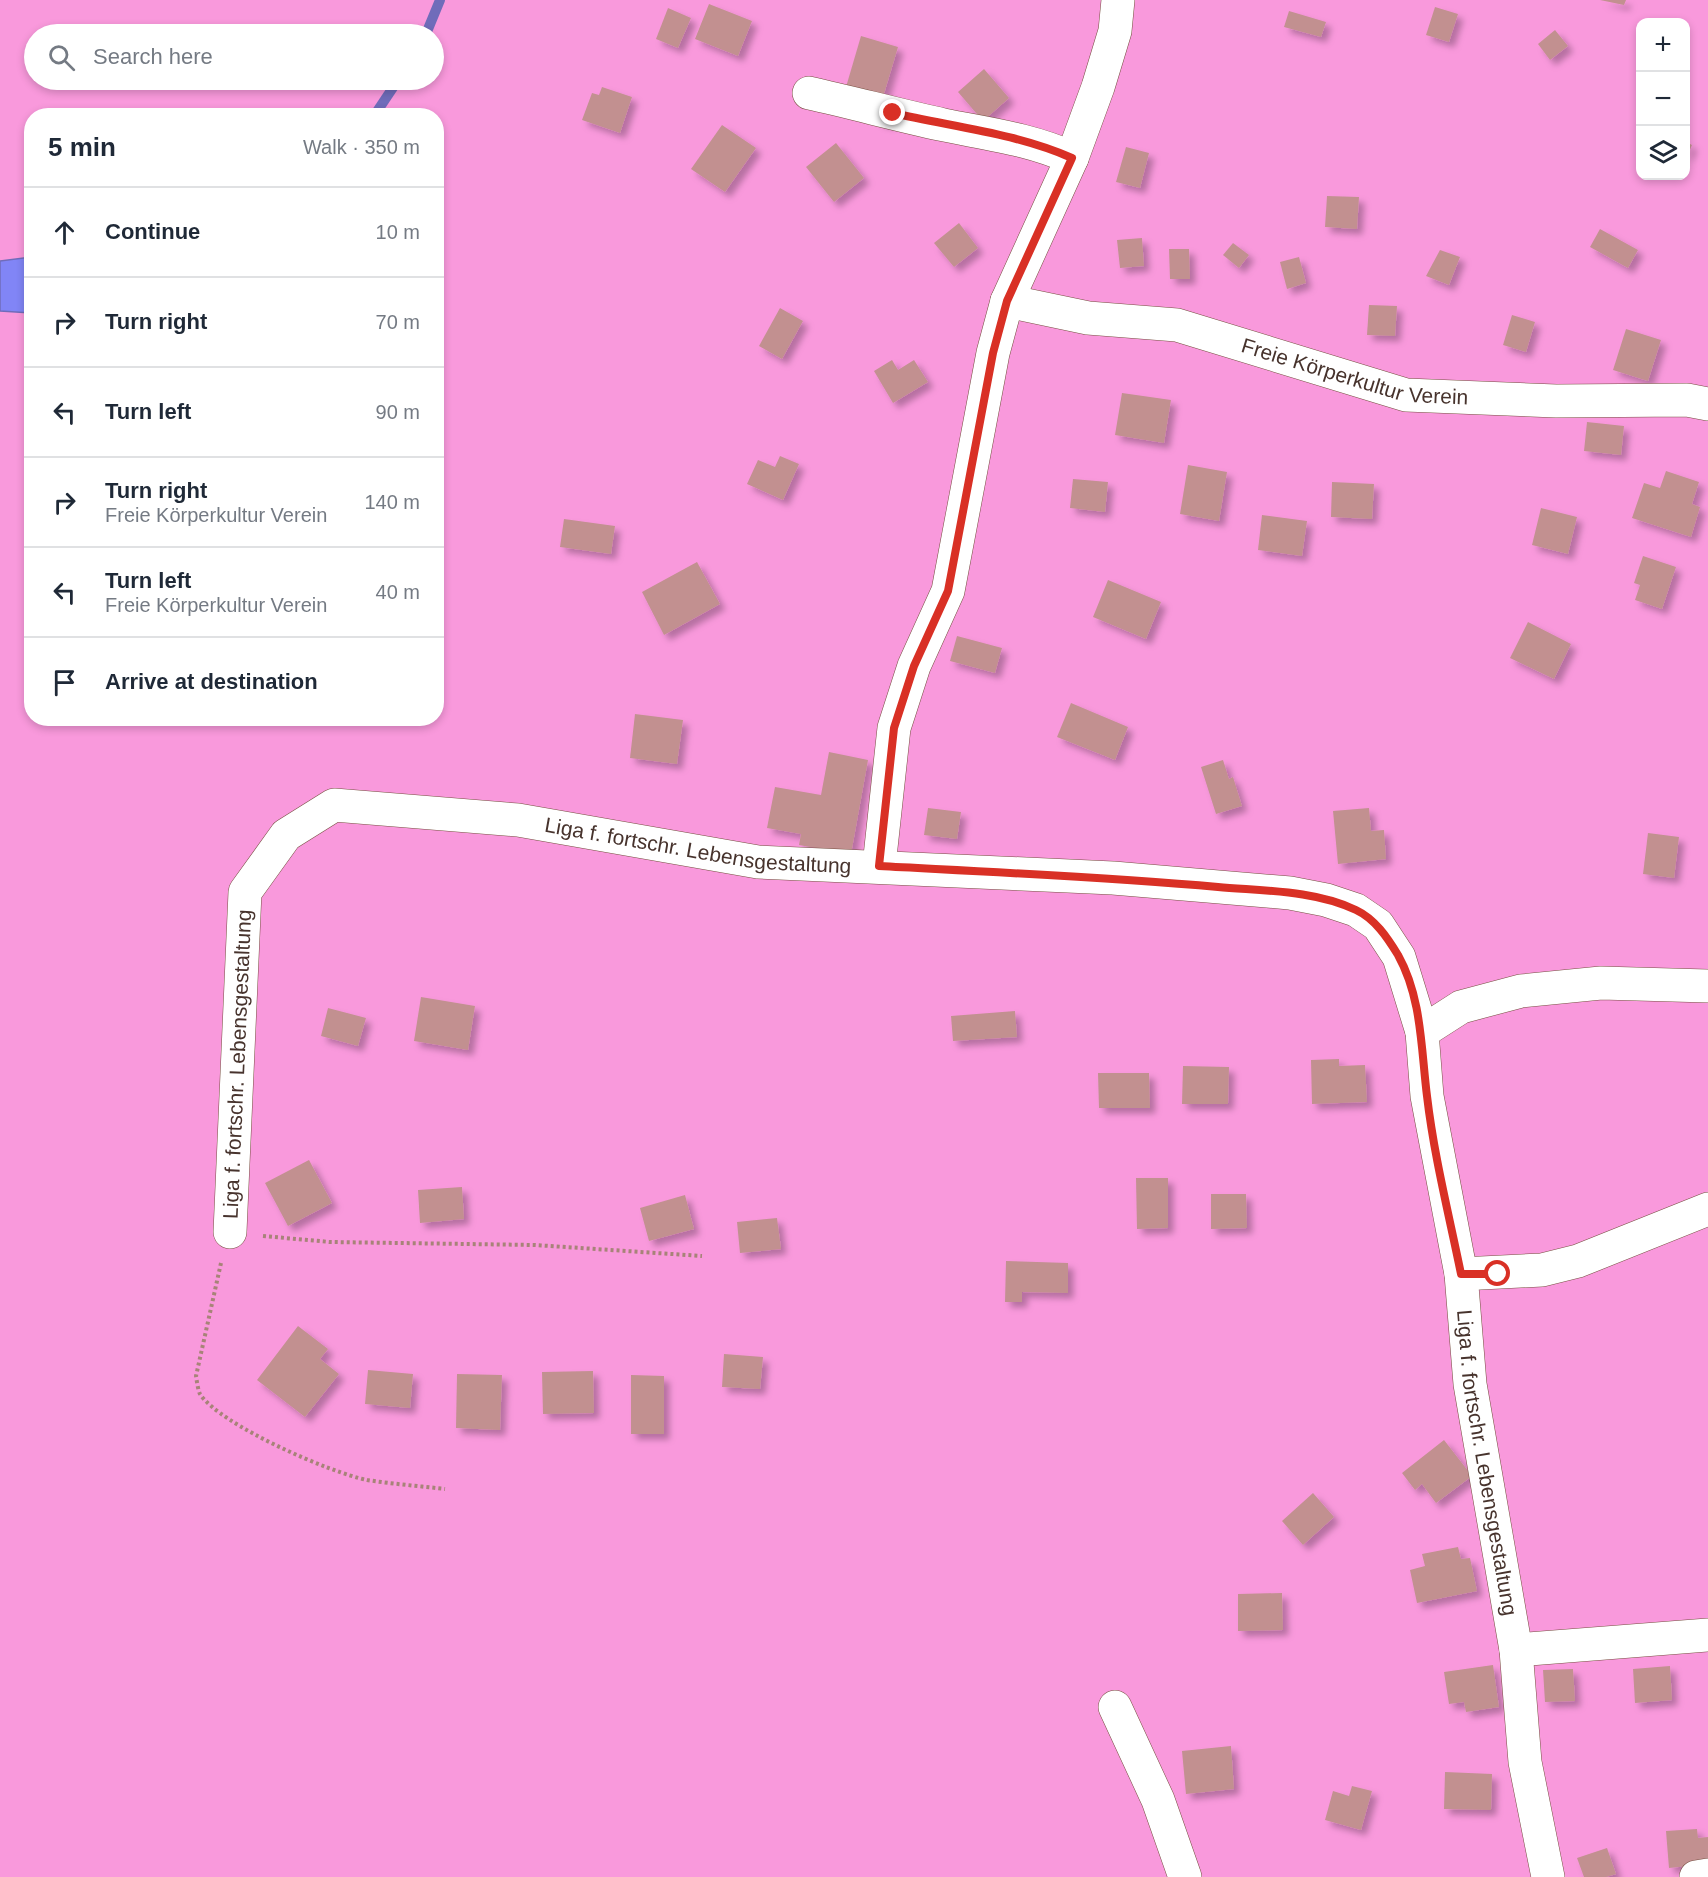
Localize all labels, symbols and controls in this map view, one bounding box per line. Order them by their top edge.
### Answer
map controls [1636,18,1690,180]
button: + [1636,18,1690,72]
search box [24,24,444,90]
icon: search [45,41,78,74]
text: Search here [93,44,213,69]
button: − [1636,72,1690,126]
route end [879,99,905,125]
button: layers [1636,126,1690,180]
text: 5 min [48,132,116,162]
text: Walk · 350 m [303,136,420,158]
icon: ahead [48,216,81,249]
text: Continue [105,219,200,244]
text: 10 m [376,221,420,243]
icon: right [48,306,81,339]
text: Turn right [105,309,207,334]
text: 70 m [376,311,420,333]
street label: Freie Körperkultur Verein [1239,333,1469,408]
icon: left [48,396,81,429]
text: Turn left [105,399,191,424]
text: 90 m [376,401,420,423]
text: Turn right [105,478,207,503]
icon: right [48,486,81,519]
text: 140 m [364,491,420,513]
text: Freie Körperkultur Verein [105,504,327,526]
text: Turn left [105,568,191,593]
icon: left [48,576,81,609]
text: 40 m [376,581,420,603]
text: Freie Körperkultur Verein [105,594,327,616]
icon: arrive [48,666,81,699]
text: Arrive at destination [105,669,318,694]
street label: Liga f. fortschr. Lebensgestaltung [543,813,852,877]
street label: Liga f. fortschr. Lebensgestaltung [219,909,255,1219]
route start [1484,1260,1510,1286]
street label: Liga f. fortschr. Lebensgestaltung [1453,1309,1522,1617]

